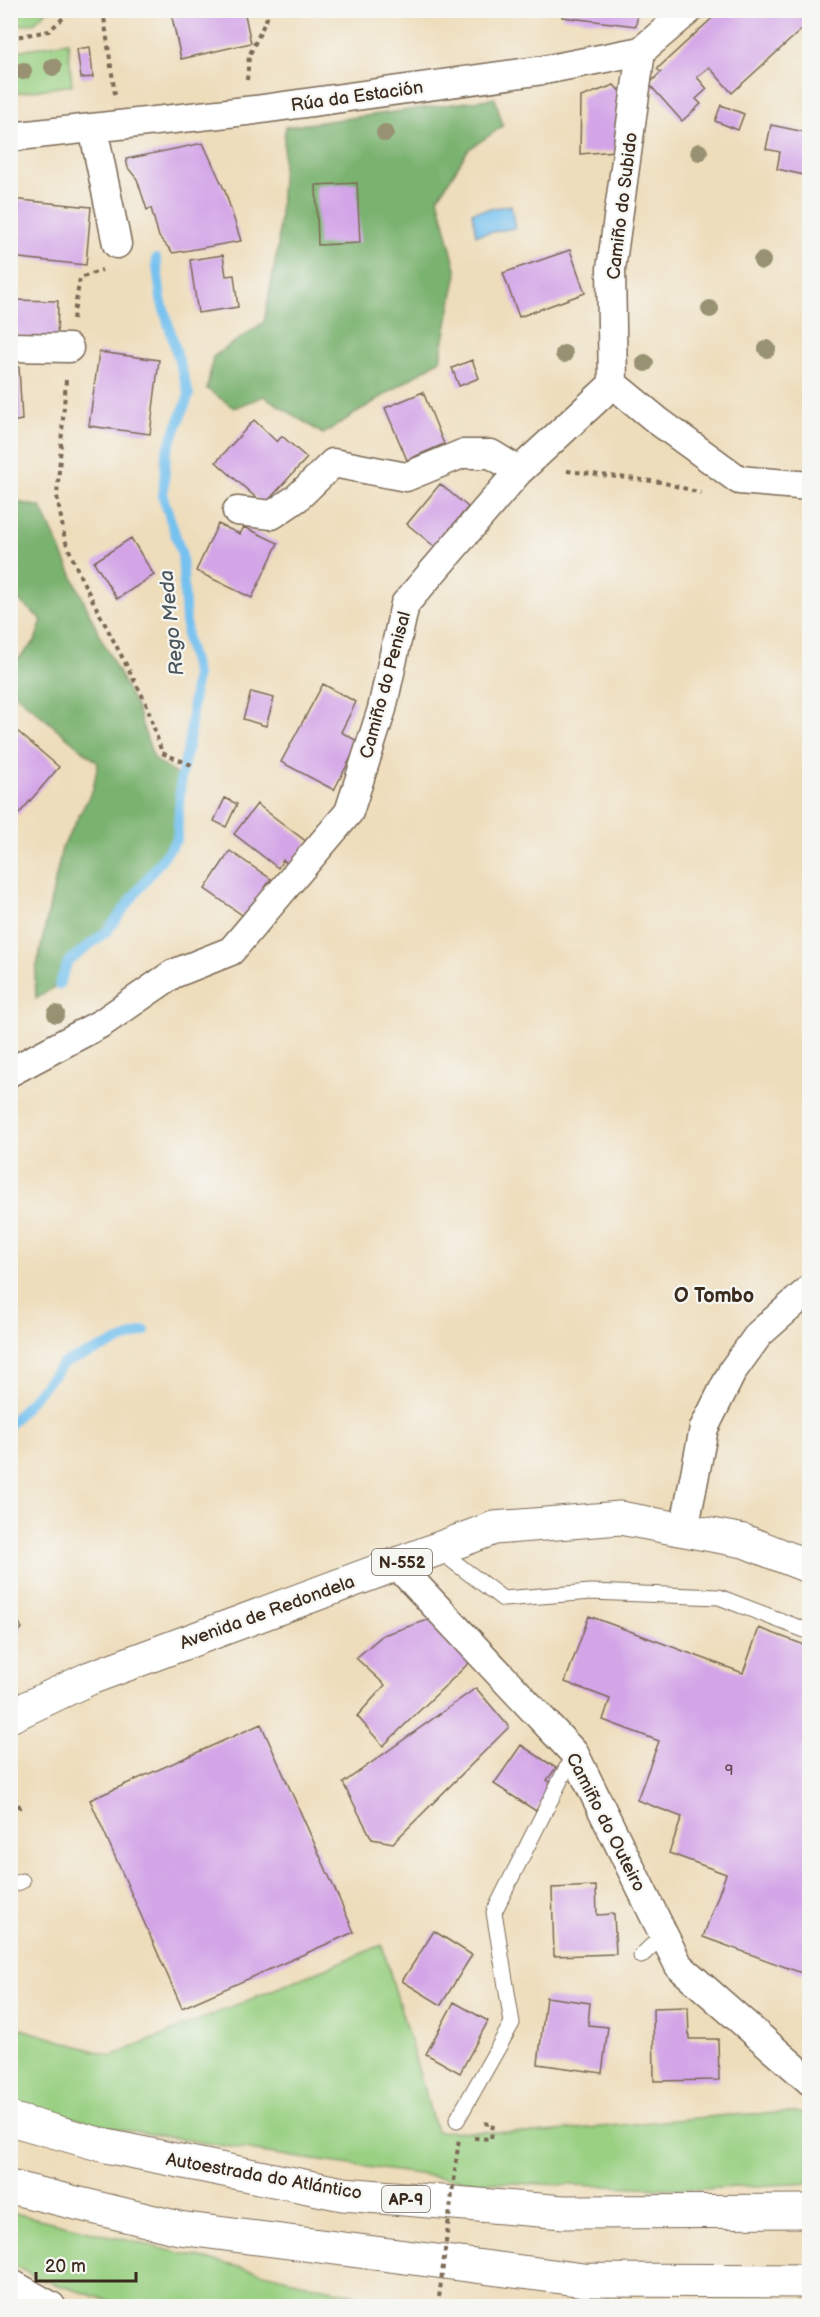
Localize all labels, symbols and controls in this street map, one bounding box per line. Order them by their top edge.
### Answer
street label: Rúa da Estación [290,77,425,116]
street label: Camiño do Subido [603,131,642,281]
water label: Rego Meda [155,569,189,677]
street label: Camiño do Penisal [356,609,415,761]
district label: O Tombo [674,1284,754,1308]
road number: N-552 [372,1549,432,1575]
street label: Avenida de Redondela [177,1571,357,1654]
street label: Camiño do Outeiro [562,1749,650,1895]
house number: 9 [725,1761,733,1780]
street label: Autoestrada do Atlántico [164,2149,364,2204]
road number: AP-9 [382,2186,430,2212]
scale bar [36,2245,136,2283]
text: 20 m [45,2256,86,2277]

